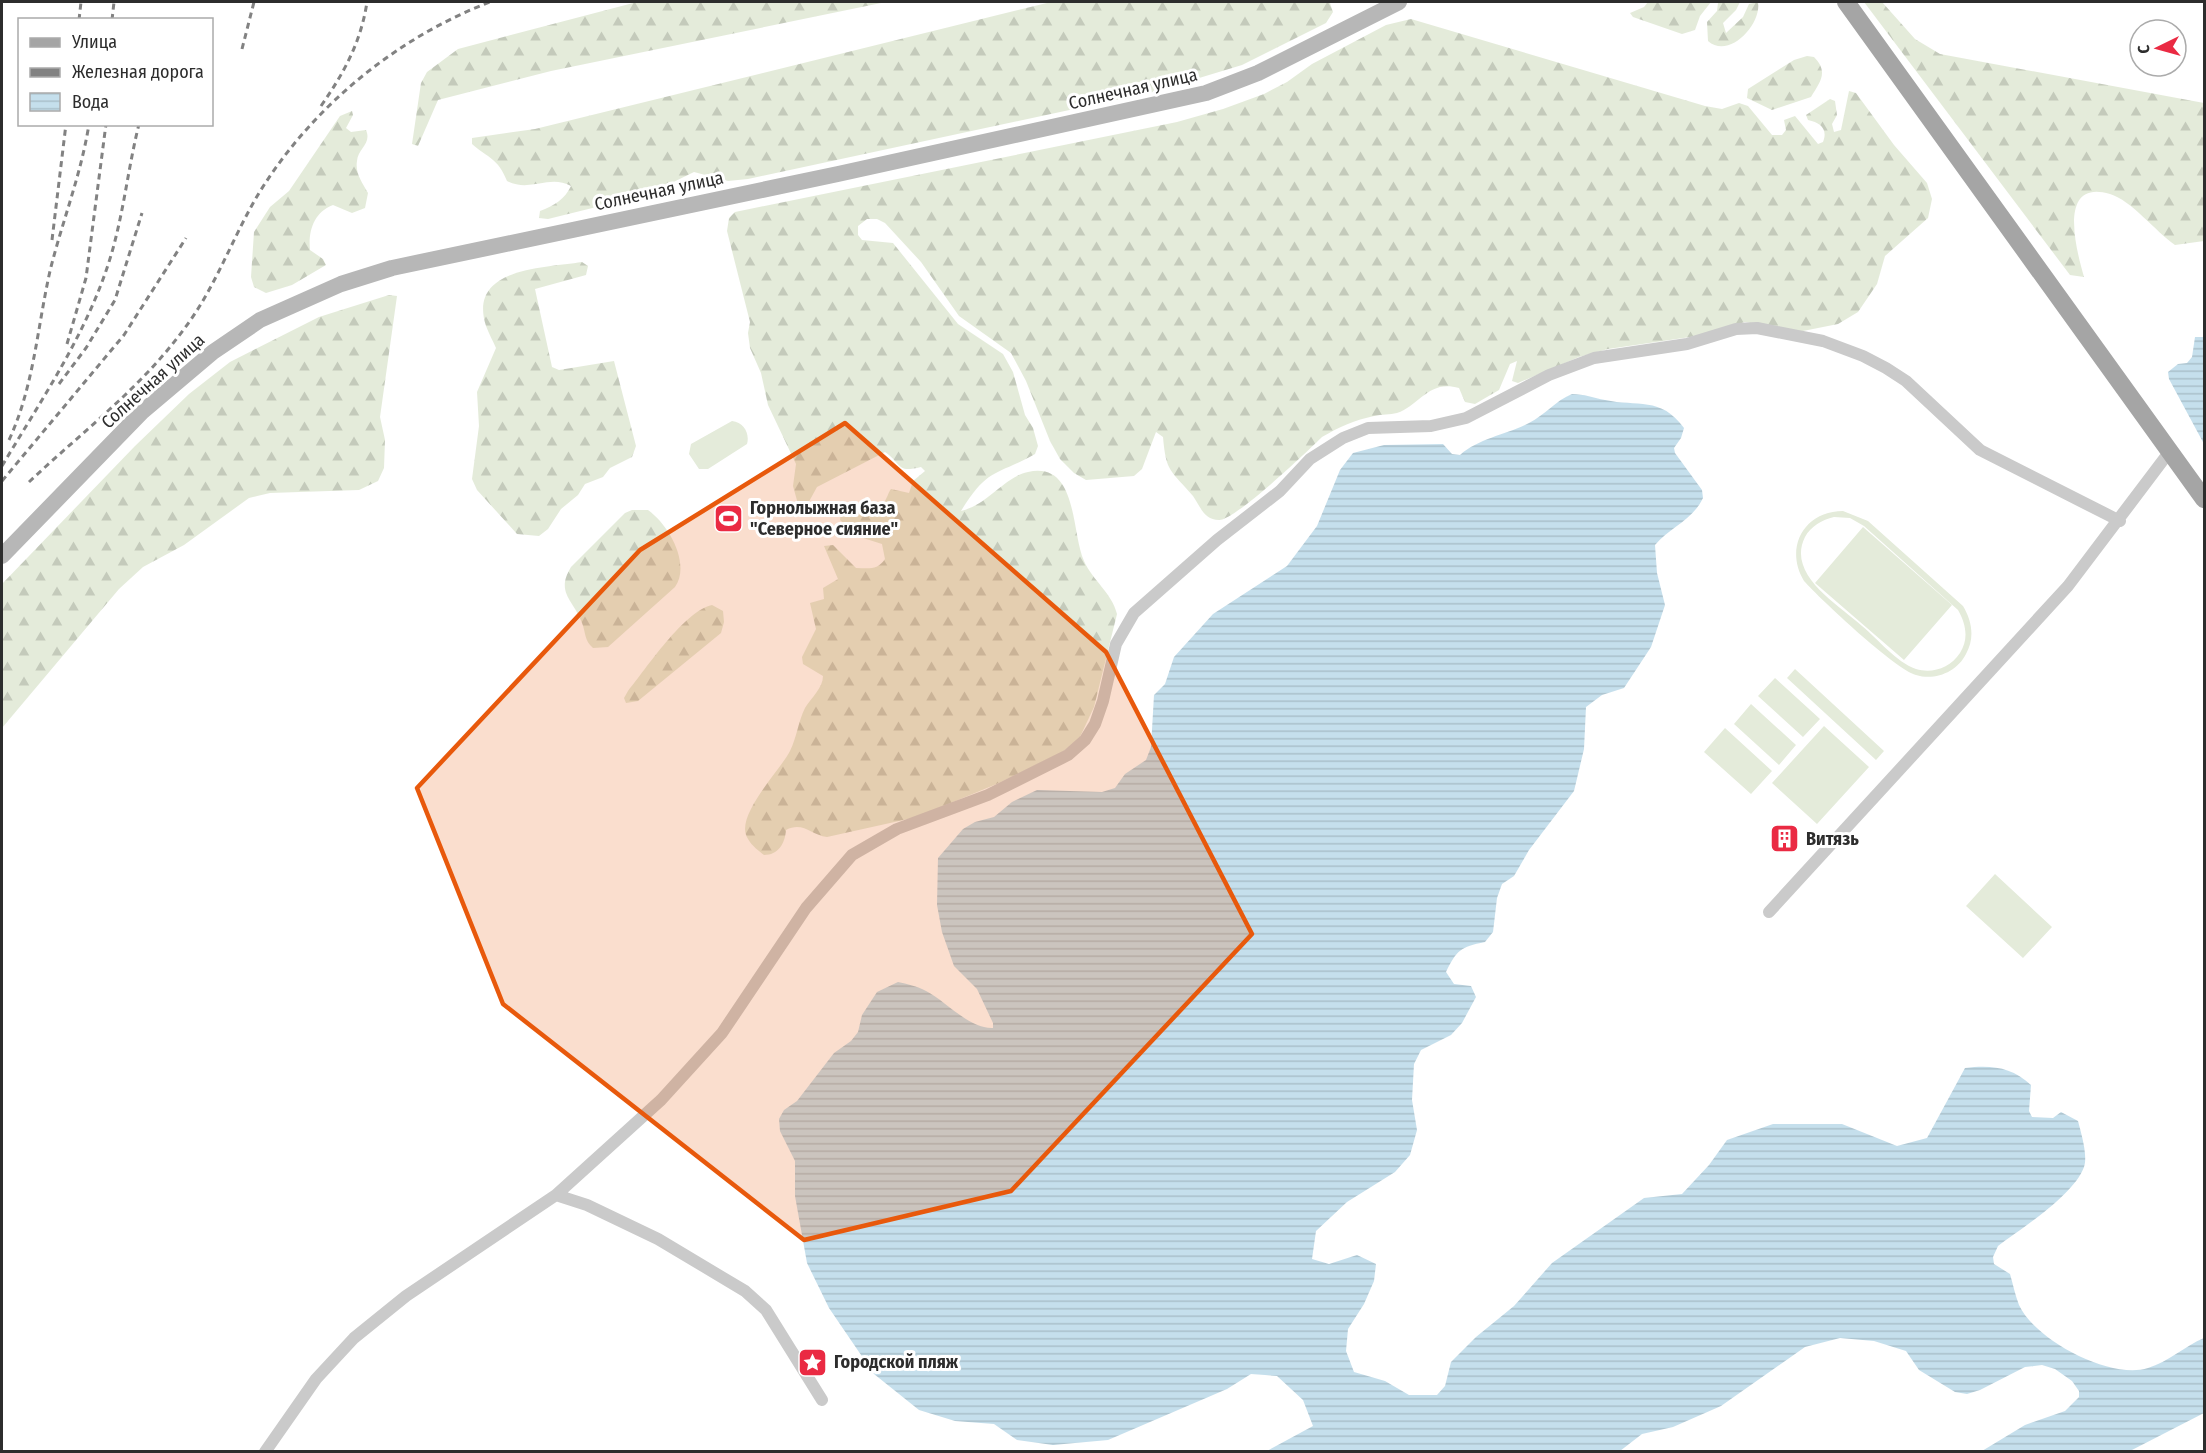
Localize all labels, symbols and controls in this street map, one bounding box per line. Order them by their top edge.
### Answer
legend [18,18,213,126]
north arrow [2128,18,2188,78]
text: Улица [71,31,117,53]
text: С [2134,44,2153,54]
text: Железная дорога [72,61,204,83]
street label: Солнечная улица [1067,63,1200,114]
text: Вода [72,91,109,113]
street label: Солнечная улица [592,167,726,215]
street label: Солнечная улица [97,329,209,433]
place label: Горнолыжная база "Северное сияние" [750,497,898,540]
sports icon: Горнолыжная база "Северное сияние" [713,502,745,534]
building icon: Витязь [1769,823,1801,855]
place label: Витязь [1806,828,1859,850]
place icon: Городской пляж [797,1346,829,1378]
place label: Городской пляж [834,1351,959,1373]

